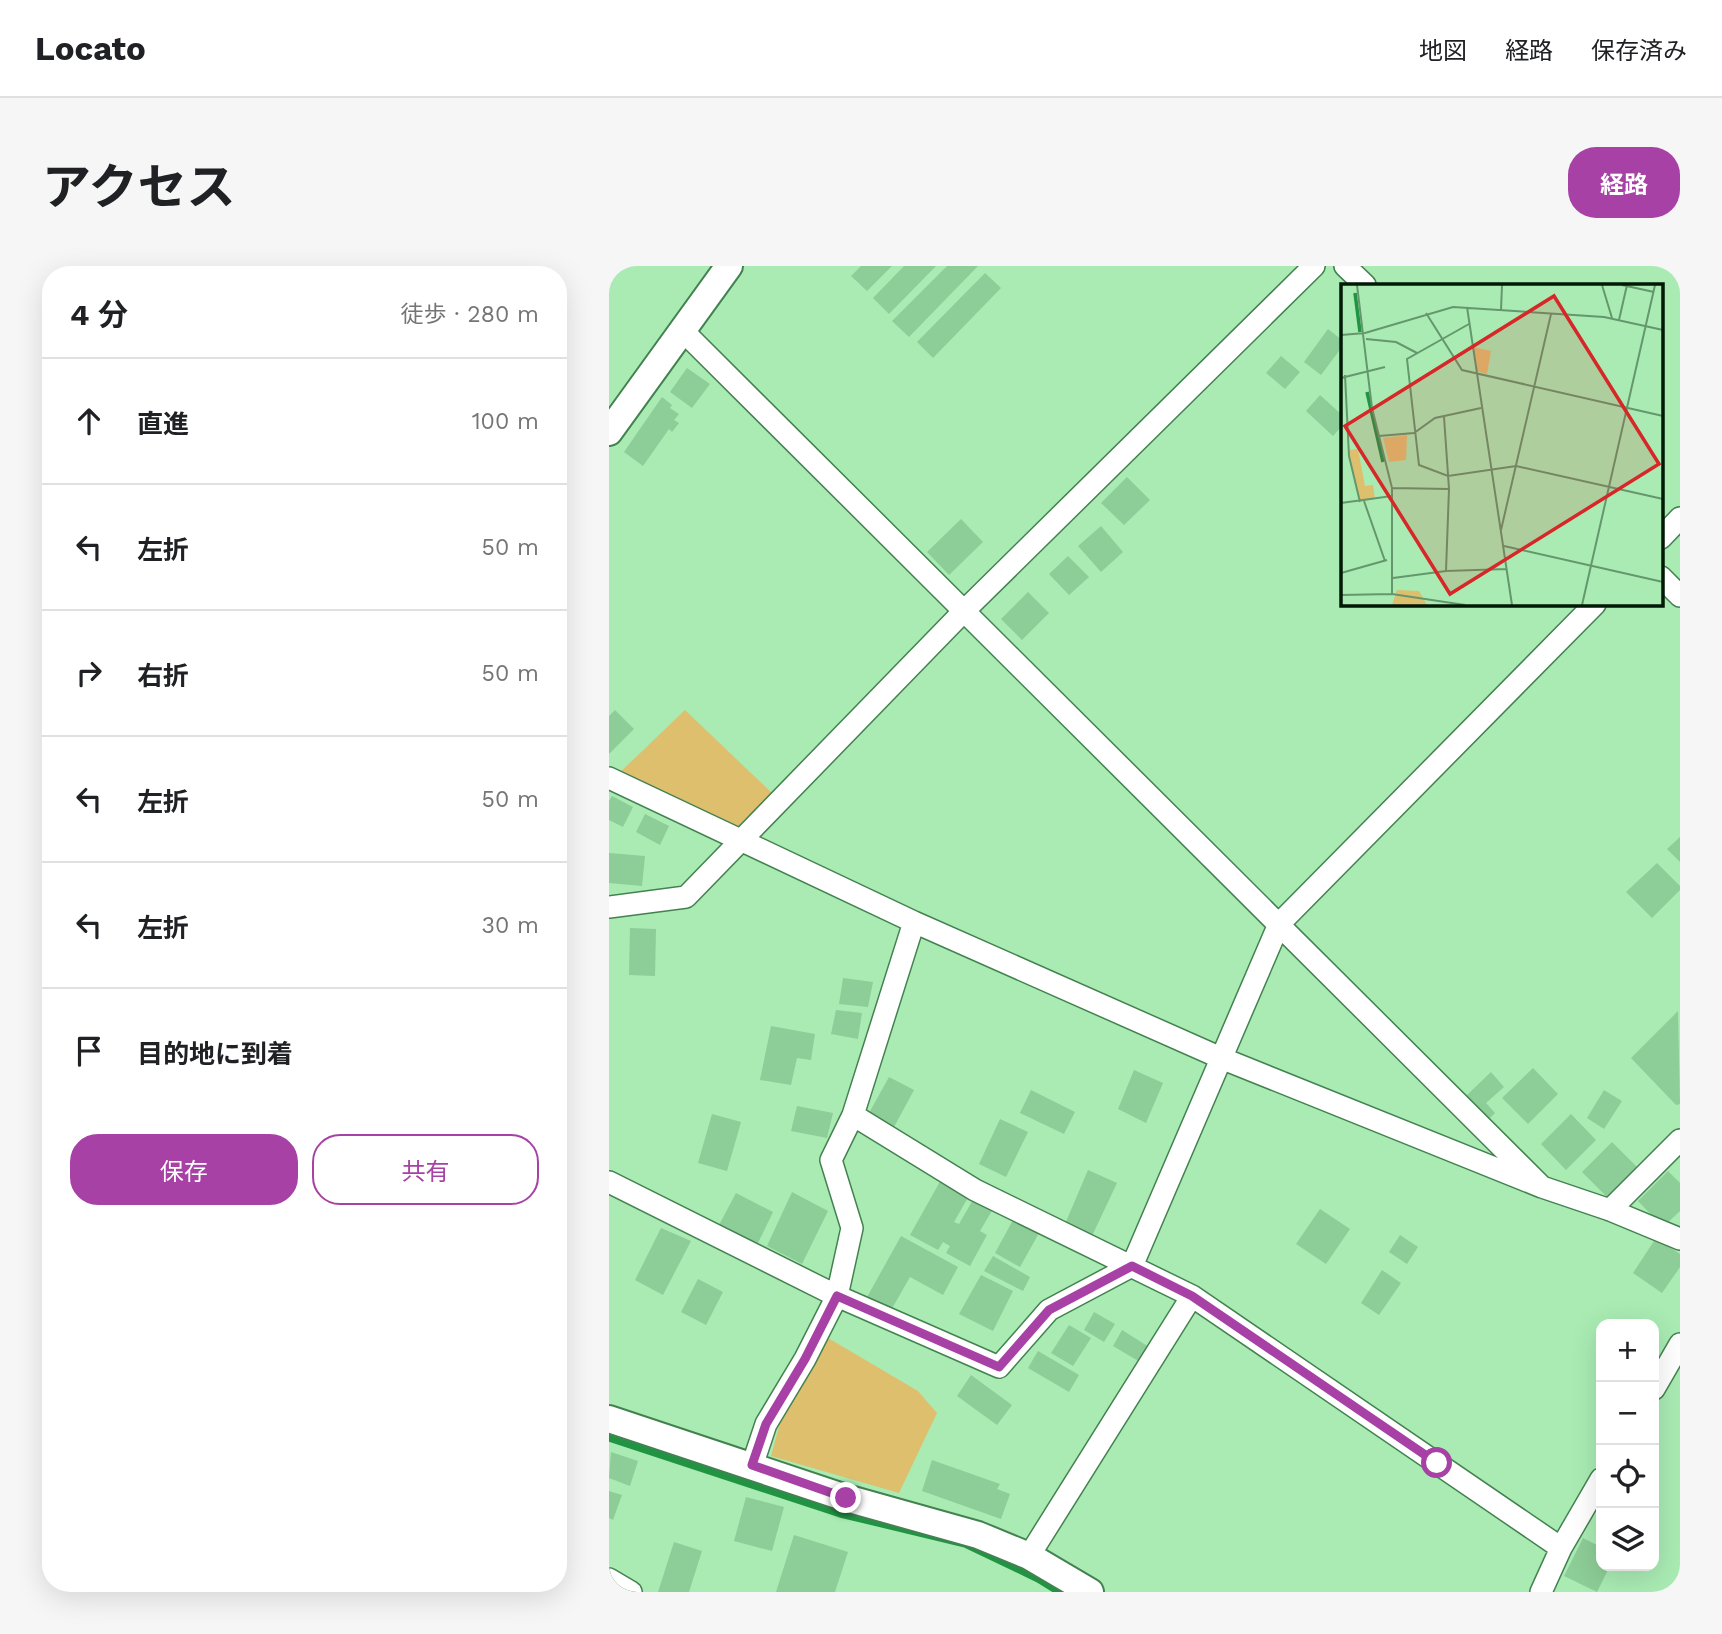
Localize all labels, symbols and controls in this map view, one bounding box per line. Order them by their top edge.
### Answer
text: Locato [35,29,146,68]
text: 地図 [1419,37,1467,65]
text: 経路 [1505,37,1553,65]
text: 保存済み [1591,37,1687,65]
button: 経路 [1568,147,1680,218]
text: アクセス [42,158,236,216]
inset map [1341,284,1663,606]
text: 4 分 [70,297,128,332]
text: 徒歩 · 280 m [400,301,539,328]
icon: ahead [70,402,108,440]
text: 100 m [472,408,539,435]
text: 直進 [137,409,189,439]
icon: left [70,528,108,566]
text: 50 m [482,534,539,561]
text: 左折 [137,535,189,565]
icon: right [70,654,108,692]
text: 50 m [482,660,539,687]
text: 右折 [137,661,189,691]
icon: left [70,780,108,818]
text: 50 m [482,786,539,813]
text: 左折 [137,787,189,817]
icon: left [70,906,108,944]
text: 30 m [482,912,539,939]
text: 左折 [137,913,189,943]
icon: arrive [70,1032,108,1070]
text: 目的地に到着 [137,1039,293,1069]
button: 保存 [70,1134,298,1205]
button: 共有 [312,1134,539,1205]
map controls [1596,1319,1659,1571]
button: + [1596,1319,1659,1382]
button: − [1596,1382,1659,1445]
button: locate [1596,1445,1659,1508]
route start [1421,1447,1452,1478]
route end [830,1482,861,1513]
button: layers [1596,1508,1659,1571]

